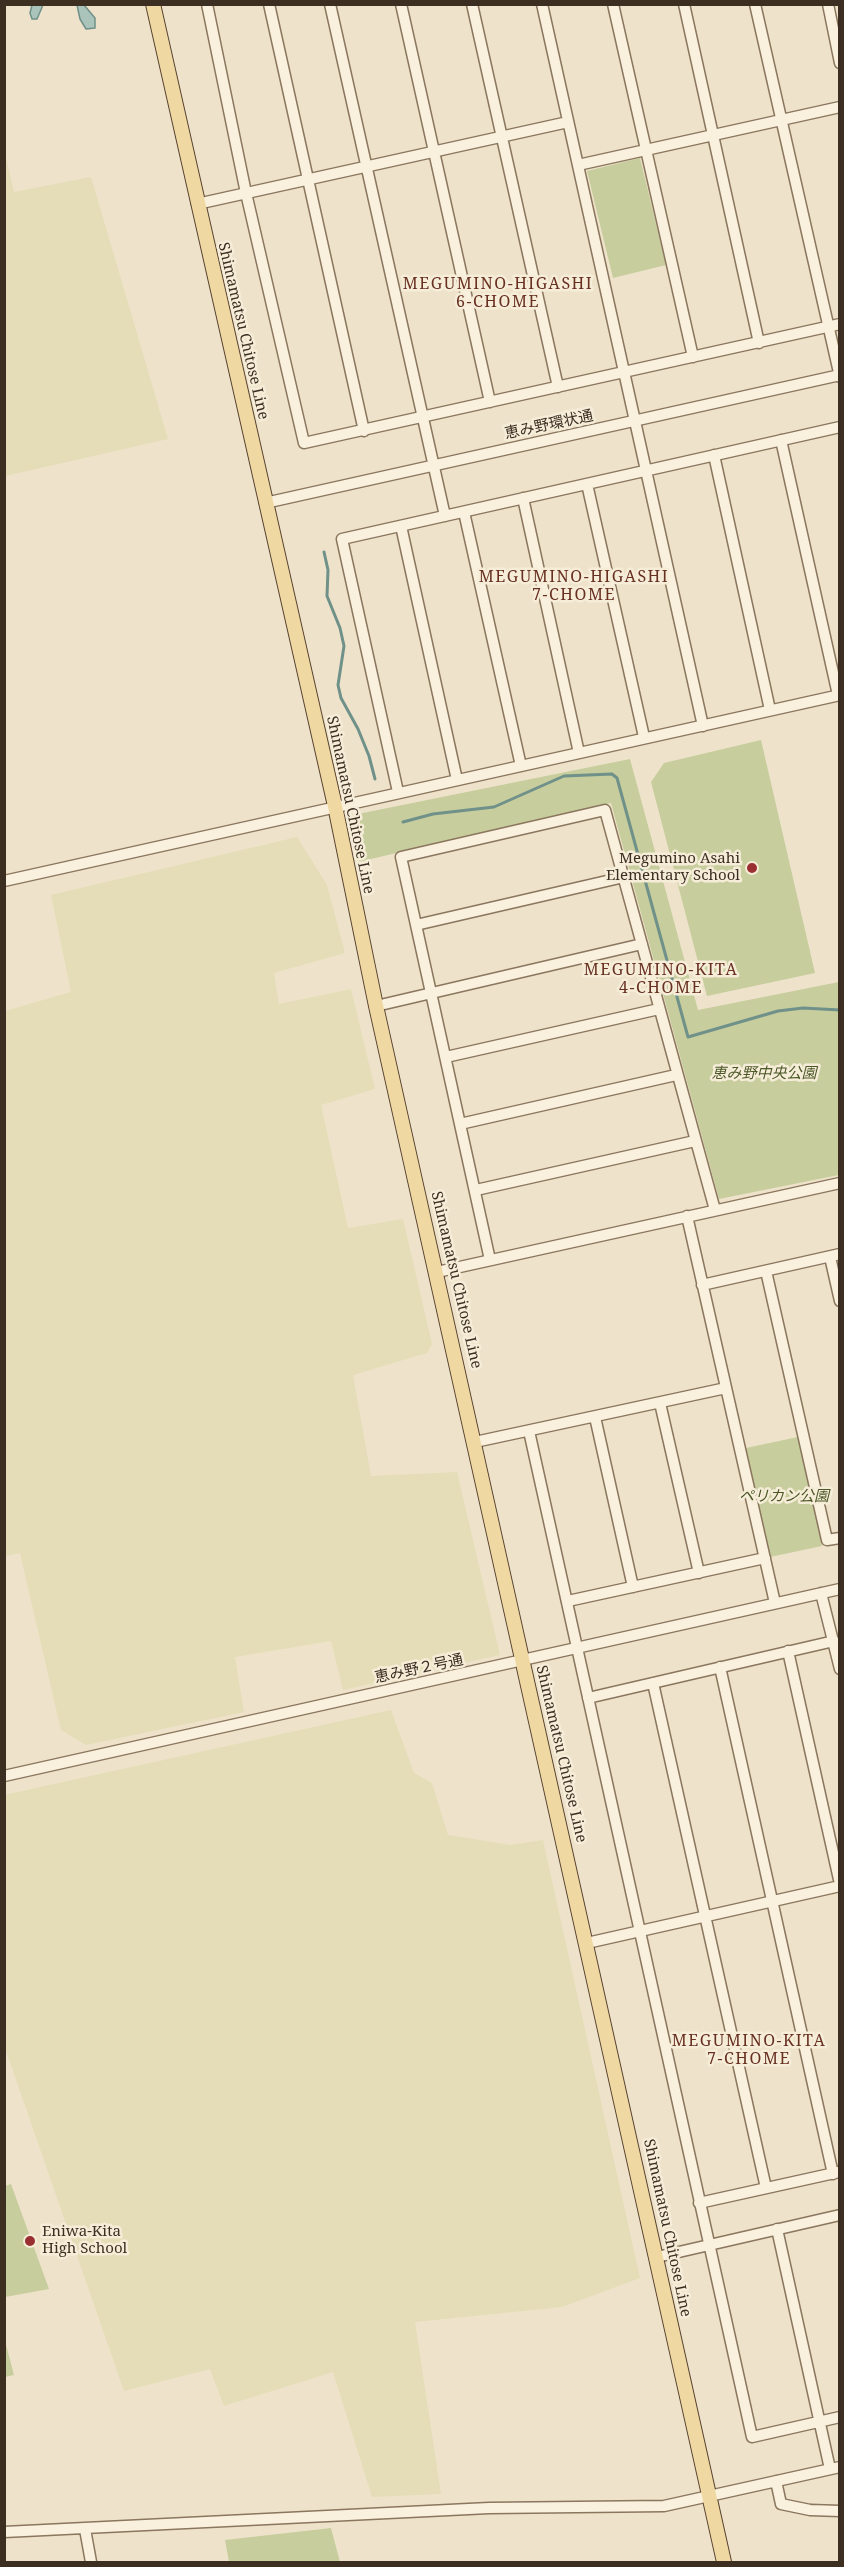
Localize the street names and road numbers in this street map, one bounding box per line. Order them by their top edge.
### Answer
street label: Shimamatsu Chitose Line [214,241,272,421]
street label: 恵み野環状通 [503,407,595,443]
street label: Shimamatsu Chitose Line [322,715,378,895]
street label: Shimamatsu Chitose Line [427,1190,485,1370]
street label: 恵み野２号通 [373,1651,465,1687]
street label: Shimamatsu Chitose Line [532,1664,590,1844]
street label: Shimamatsu Chitose Line [639,2138,695,2318]

